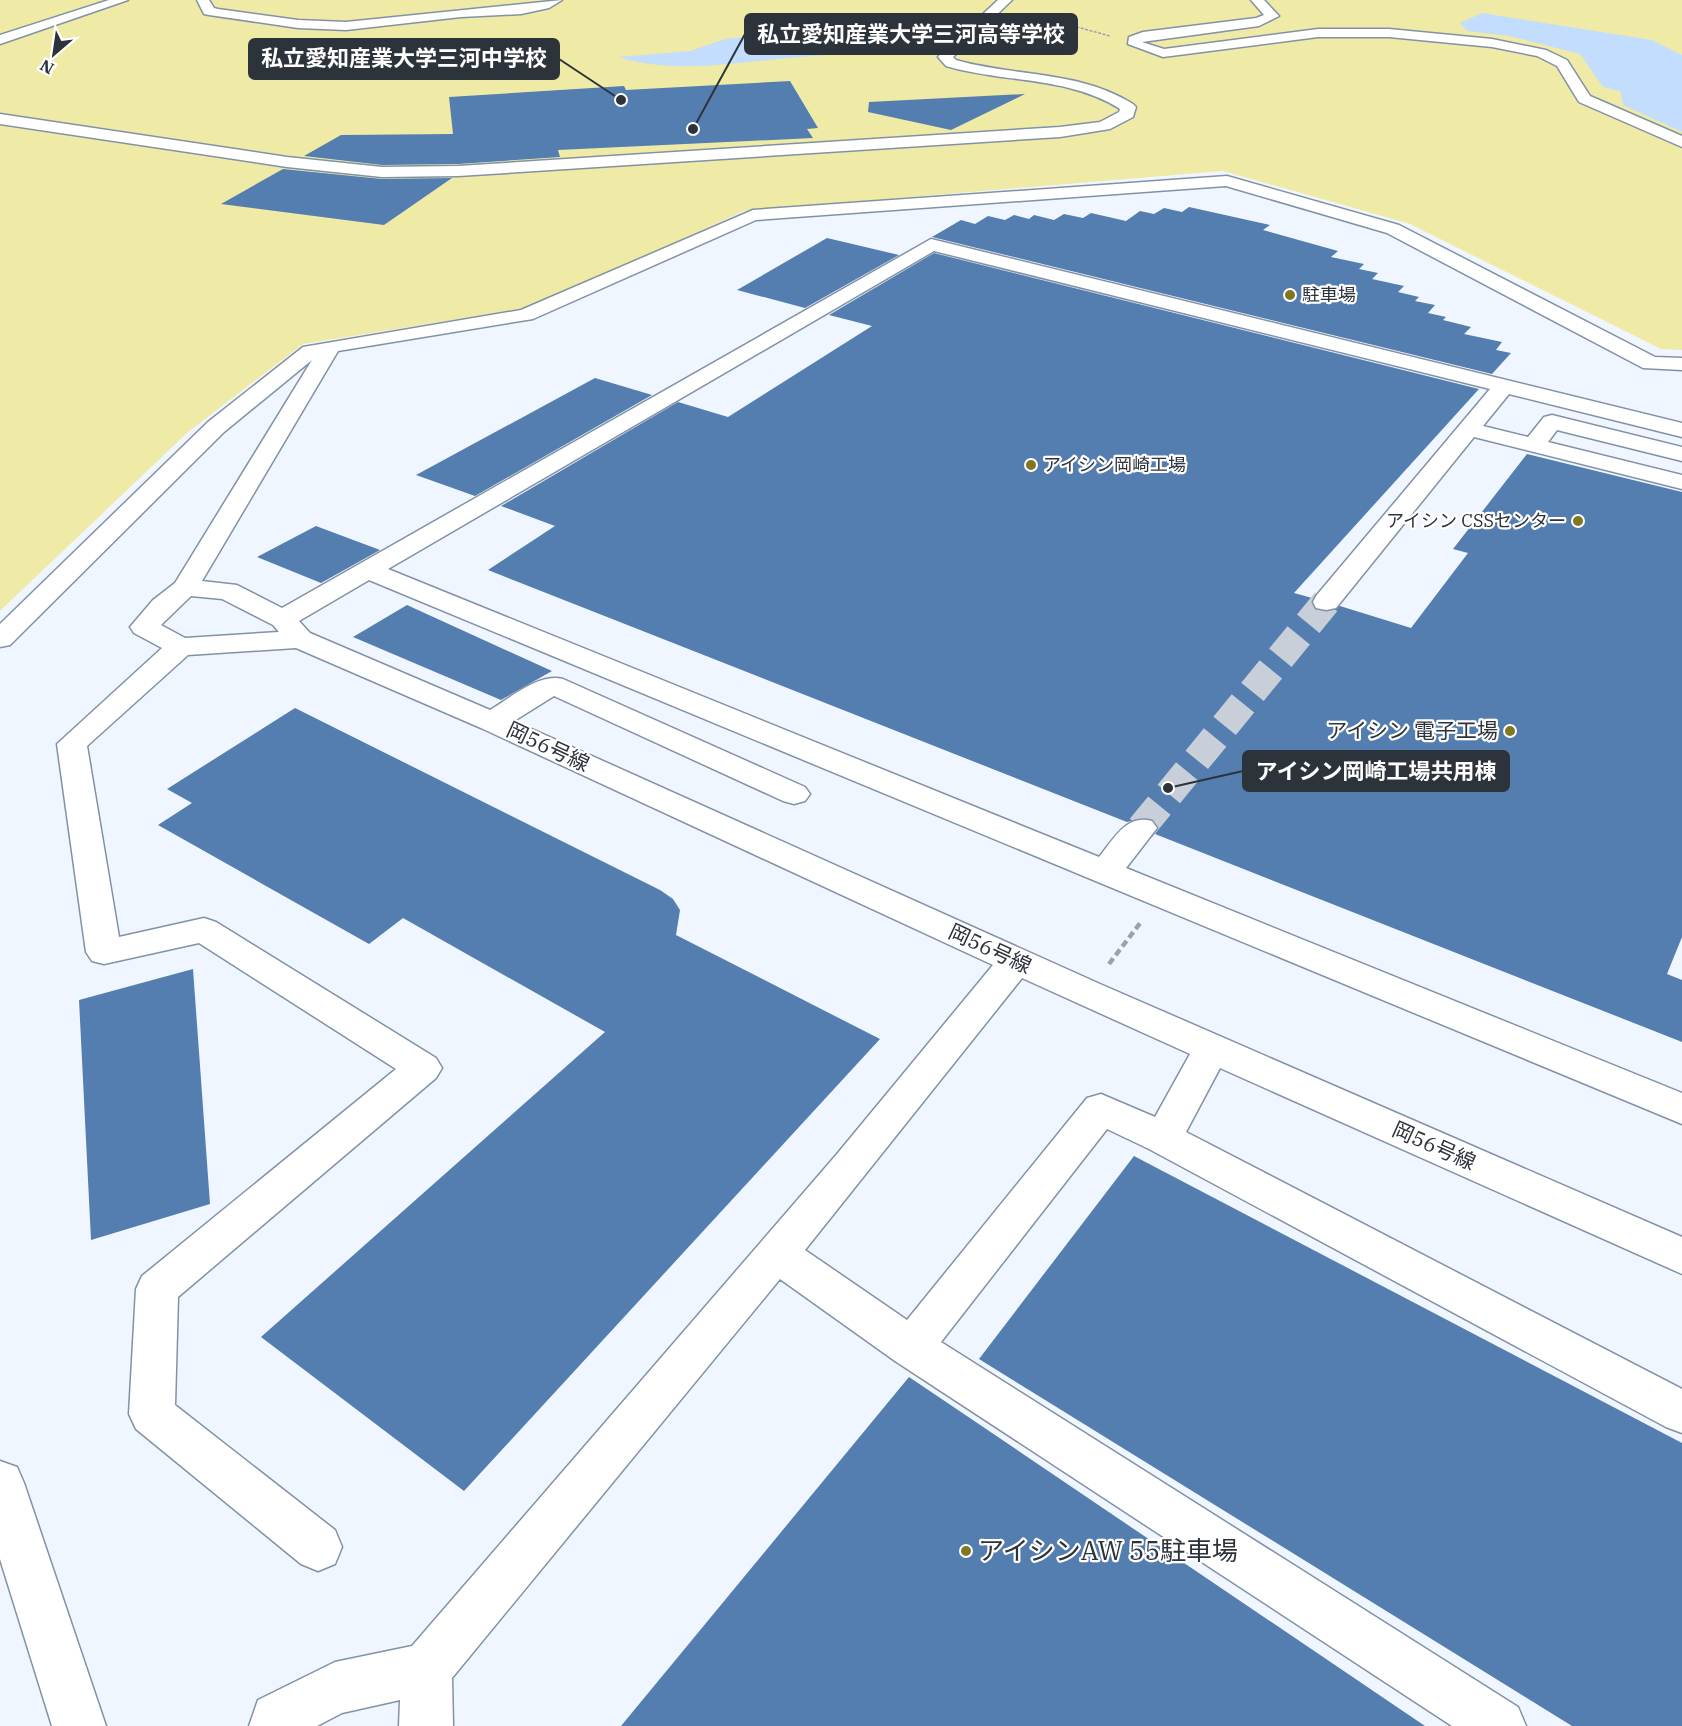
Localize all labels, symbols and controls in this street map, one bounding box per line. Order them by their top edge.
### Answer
callout: 私立愛知産業大学三河高等学校 [745,14,1077,54]
text: 私立愛知産業大学三河高等学校 [757,19,1065,48]
north arrow [24,24,84,84]
callout: 私立愛知産業大学三河中学校 [249,39,559,79]
text: 私立愛知産業大学三河中学校 [261,43,547,72]
text: N [36,55,57,79]
place label: 駐車場 [1302,283,1356,306]
marker: 駐車場 [1283,288,1297,302]
place label: アイシン岡崎工場 [1043,453,1186,476]
marker: アイシン岡崎工場 [1024,458,1038,472]
place label: アイシン CSSセンター [1386,509,1566,532]
marker: アイシン CSSセンター [1571,514,1585,528]
street label: 岡56号線 [503,715,594,777]
place label: アイシン 電子工場 [1326,716,1498,744]
marker: アイシン 電子工場 [1503,724,1517,738]
callout: アイシン岡崎工場共用棟 [1243,751,1509,791]
text: アイシン岡崎工場共用棟 [1256,756,1496,785]
street label: 岡56号線 [945,917,1036,979]
street label: 岡56号線 [1388,1114,1480,1176]
place label: アイシンAW 55駐車場 [978,1533,1238,1567]
marker: アイシンAW 55駐車場 [959,1544,973,1558]

